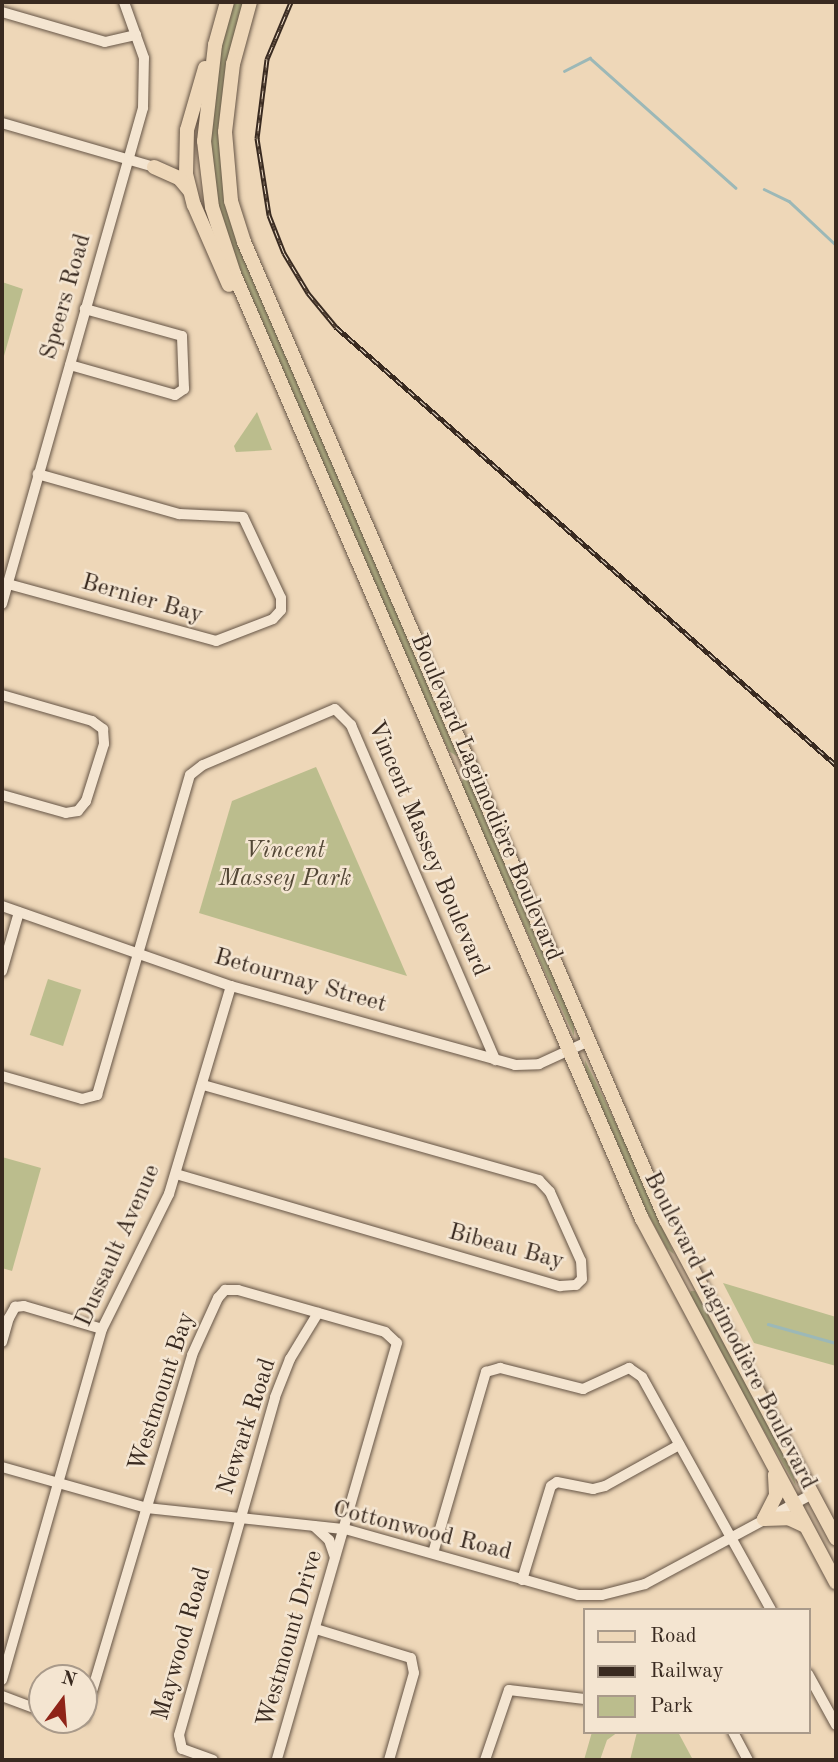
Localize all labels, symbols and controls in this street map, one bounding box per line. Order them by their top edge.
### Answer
street label: Speers Road [35,231,99,363]
street label: Bernier Bay [78,569,206,631]
street label: Boulevard Lagimodière Boulevard [403,630,567,966]
street label: Vincent Massey Boulevard [360,717,494,981]
park label: Vincent Massey Park [219,838,351,894]
street label: Betournay Street [210,944,390,1020]
street label: Dussault Avenue [70,1160,168,1332]
street label: Boulevard Lagimodière Boulevard [636,1167,822,1495]
street label: Bibeau Bay [445,1219,567,1277]
street label: Westmount Bay [124,1309,202,1475]
street label: Newark Road [212,1355,284,1499]
street label: Cottonwood Road [329,1496,515,1568]
street label: Westmount Drive [252,1547,330,1731]
street label: Maywood Road [147,1564,219,1724]
legend [582,1608,810,1734]
text: Road [650,1626,697,1647]
text: Railway [650,1661,724,1682]
north arrow [28,1664,98,1734]
text: N [59,1669,78,1691]
text: Park [650,1696,693,1717]

